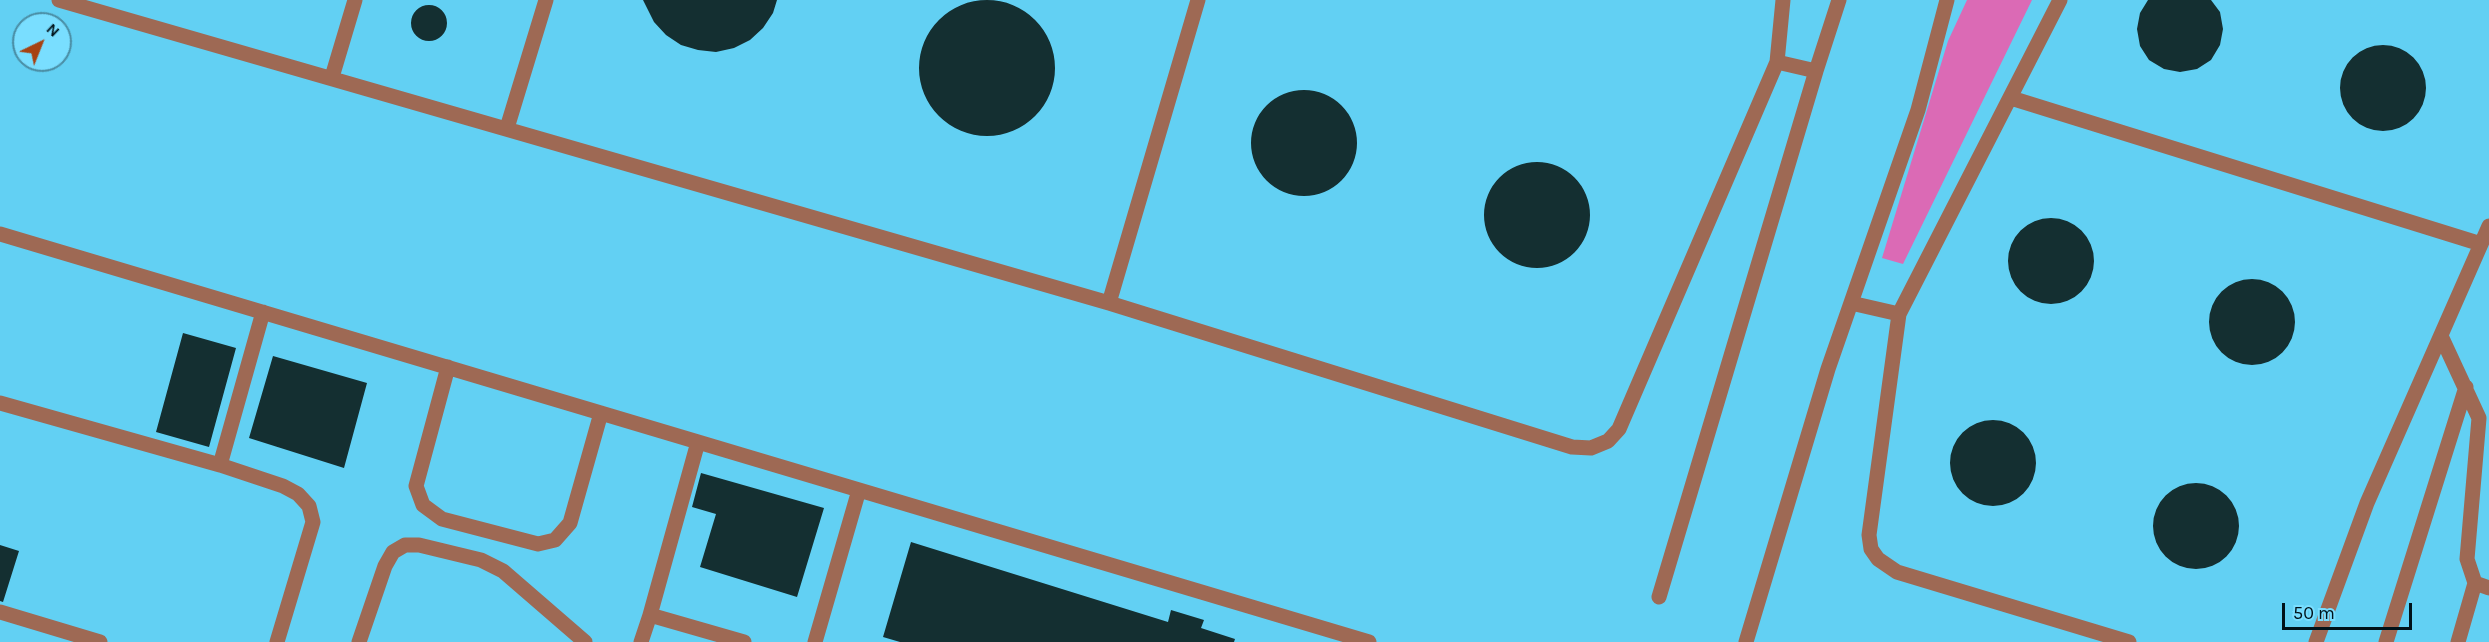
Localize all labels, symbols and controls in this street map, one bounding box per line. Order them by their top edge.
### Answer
north arrow [12,12,72,72]
text: N [43,19,64,41]
scale bar [2285,591,2416,629]
text: 50 m [2293,602,2335,624]

